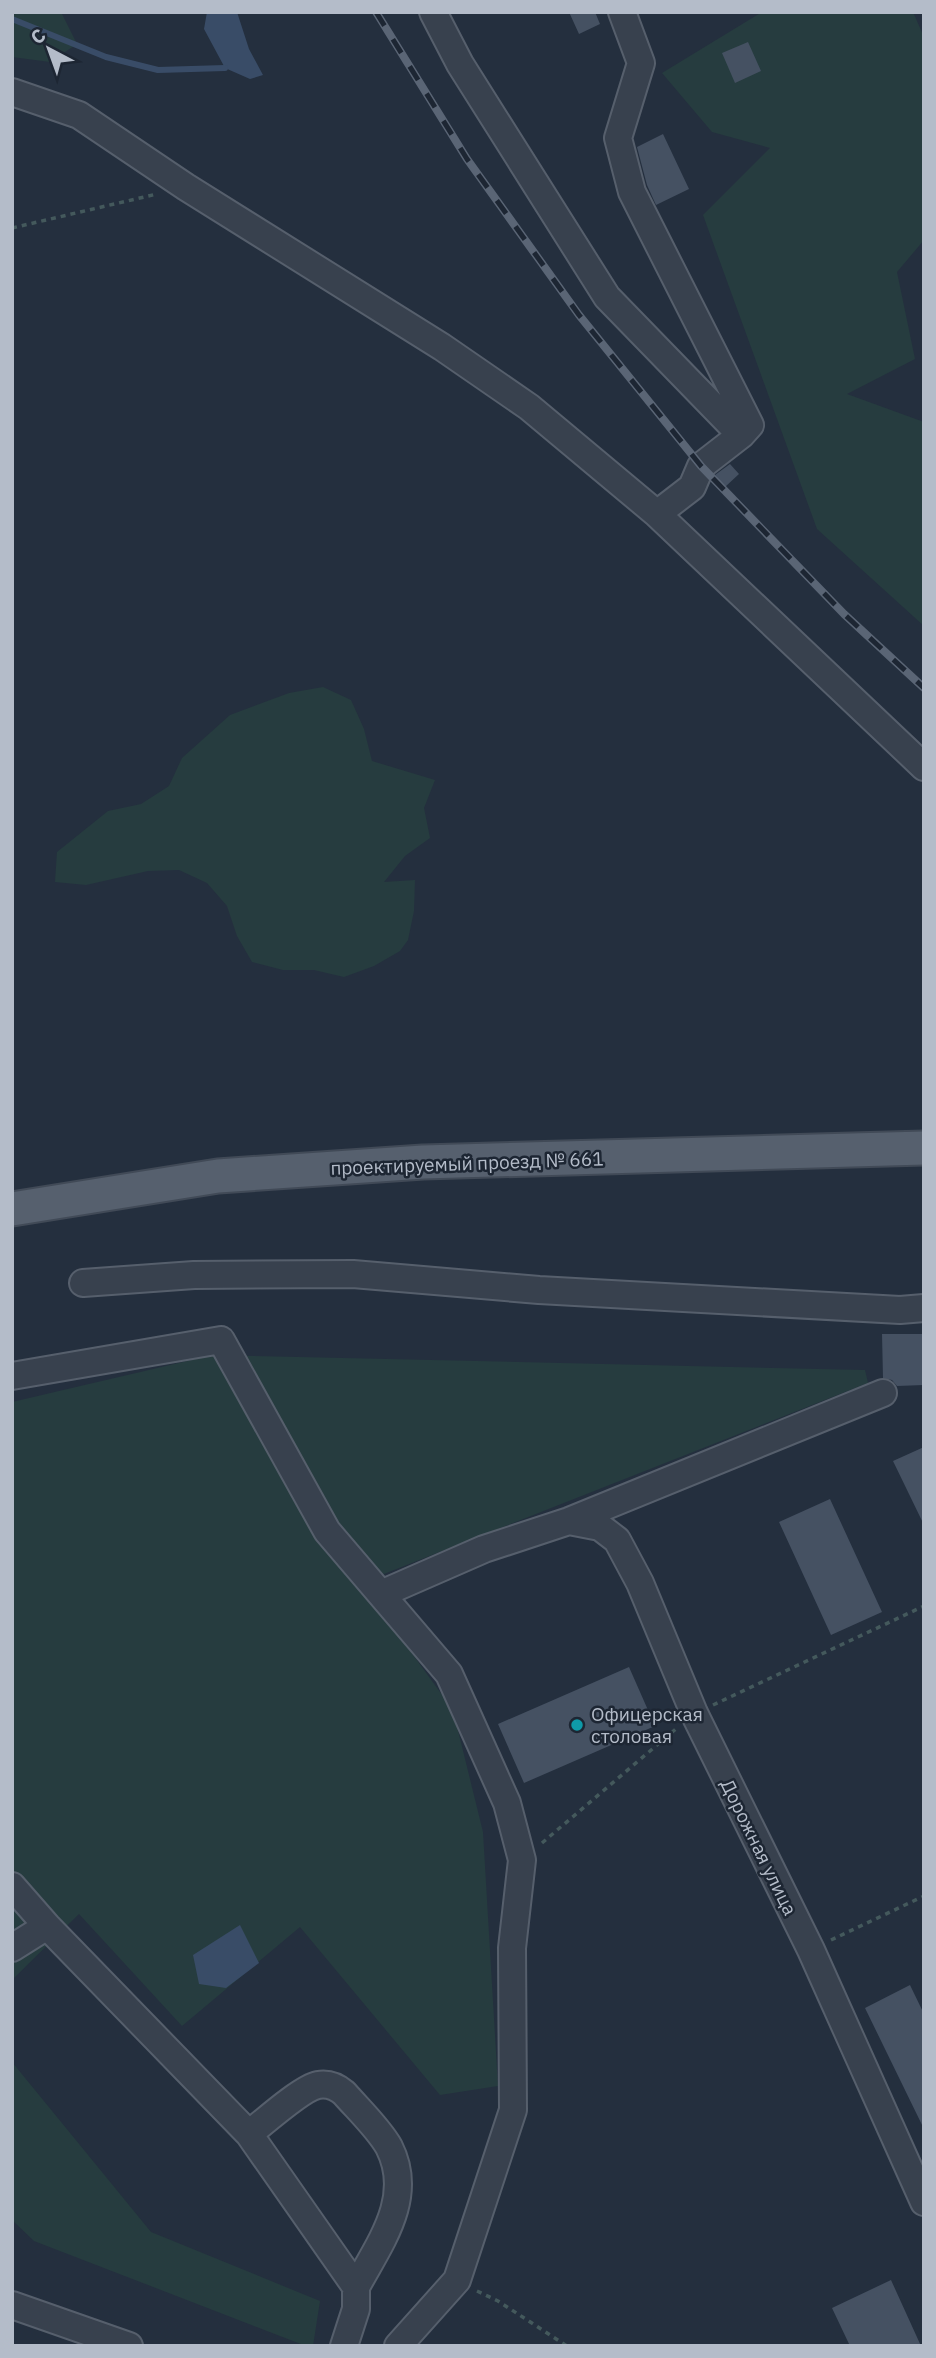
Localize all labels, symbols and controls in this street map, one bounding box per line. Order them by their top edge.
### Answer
north arrow [14,14,84,84]
text: С [25,23,50,49]
street label: проектируемый проезд № 661 [330,1146,604,1180]
place label: Офицерская столовая [591,1702,703,1748]
marker: Офицерская столовая [569,1717,585,1733]
street label: Дорожная улица [716,1775,802,1919]

